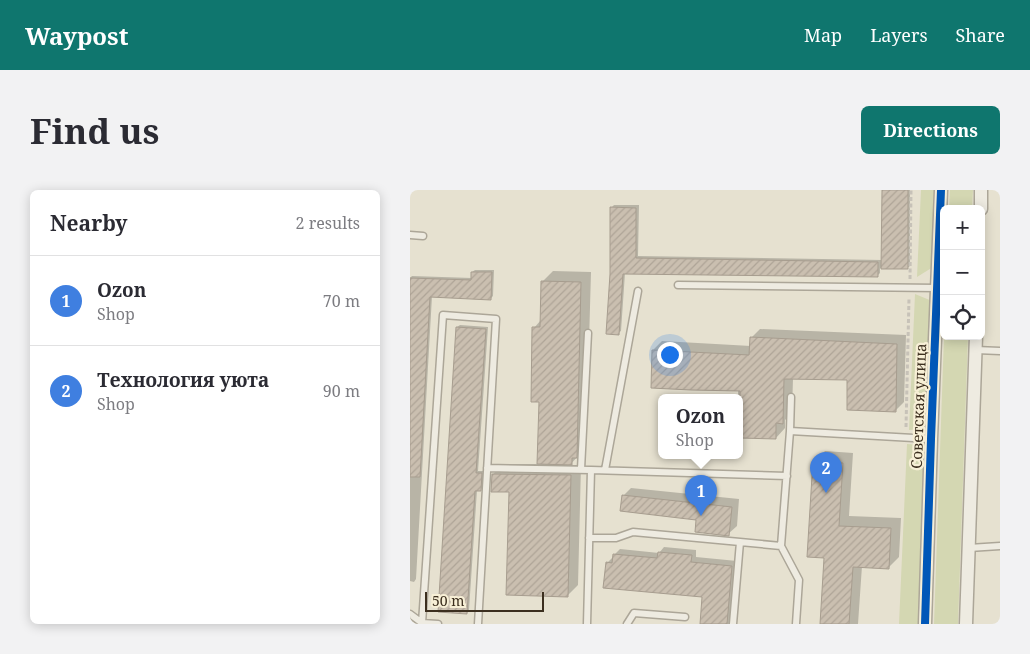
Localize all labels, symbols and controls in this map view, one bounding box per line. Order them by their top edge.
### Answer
text: Waypost [25,19,128,52]
text: Map [804,23,842,47]
text: Layers [870,23,928,47]
text: Share [956,23,1005,47]
button: Directions [861,106,1000,154]
text: Find us [30,107,159,154]
map controls [940,205,985,340]
button: + [940,205,985,250]
text: Nearby [50,209,128,237]
text: 2 results [296,212,360,234]
button: − [940,250,985,295]
text: Ozon [97,277,146,303]
text: 1 [61,290,71,312]
text: 70 m [323,290,360,312]
button: locate [940,295,985,340]
text: Shop [97,303,135,325]
your location [657,342,683,368]
street label: Советская улица [906,343,930,469]
text: Технология уюта [97,367,269,393]
text: 2 [61,380,71,402]
text: 90 m [323,380,360,402]
text: Shop [97,393,135,415]
popup [658,394,743,459]
text: Ozon [676,403,725,429]
text: Shop [676,429,714,451]
pin: 2 [810,452,842,493]
pin: 1 [685,475,717,516]
scale bar [425,589,544,612]
text: 50 m [432,591,465,610]

